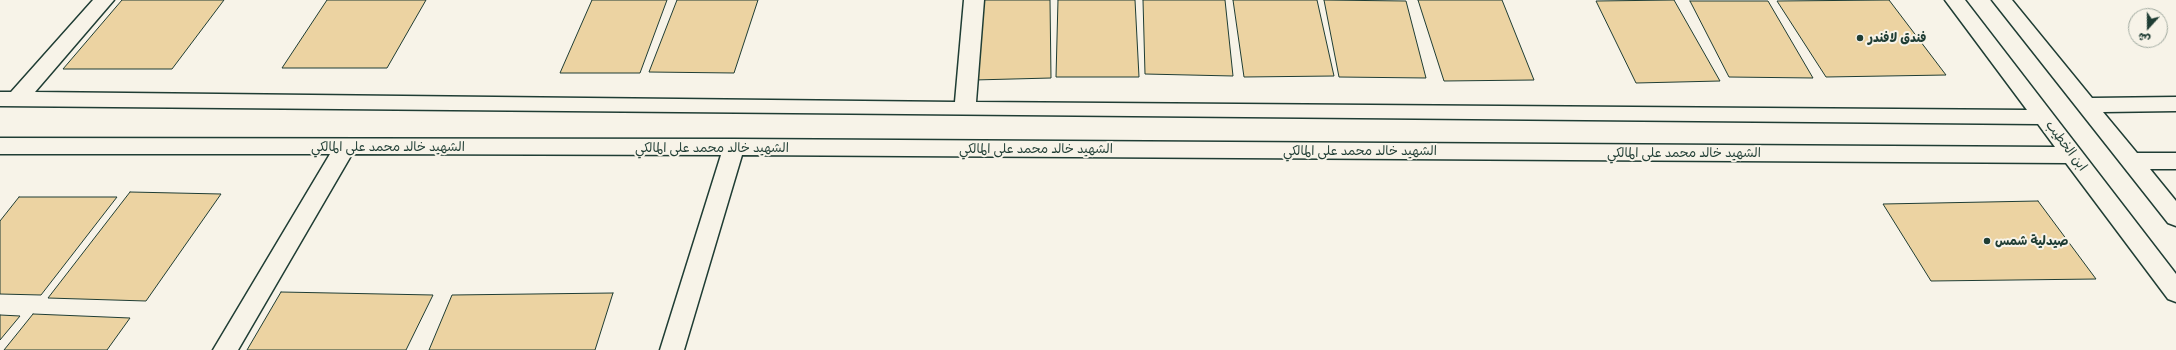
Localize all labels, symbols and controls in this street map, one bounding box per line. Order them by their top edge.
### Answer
north arrow [2128,8,2168,48]
place label: فندق لافندر [1868,30,1926,46]
text: ش [2136,30,2152,47]
marker: فندق لافندر [1855,33,1865,43]
street label: ابن الخطيب [2042,118,2090,174]
street label: الشهيد خالد محمد على المالكي [311,139,465,155]
street label: الشهيد خالد محمد على المالكي [635,140,789,156]
street label: الشهيد خالد محمد على المالكي [959,141,1113,157]
street label: الشهيد خالد محمد على المالكي [1283,143,1437,159]
street label: الشهيد خالد محمد على المالكي [1607,145,1761,161]
place label: صيدلية شمس [1995,233,2068,249]
marker: صيدلية شمس [1982,236,1992,246]

